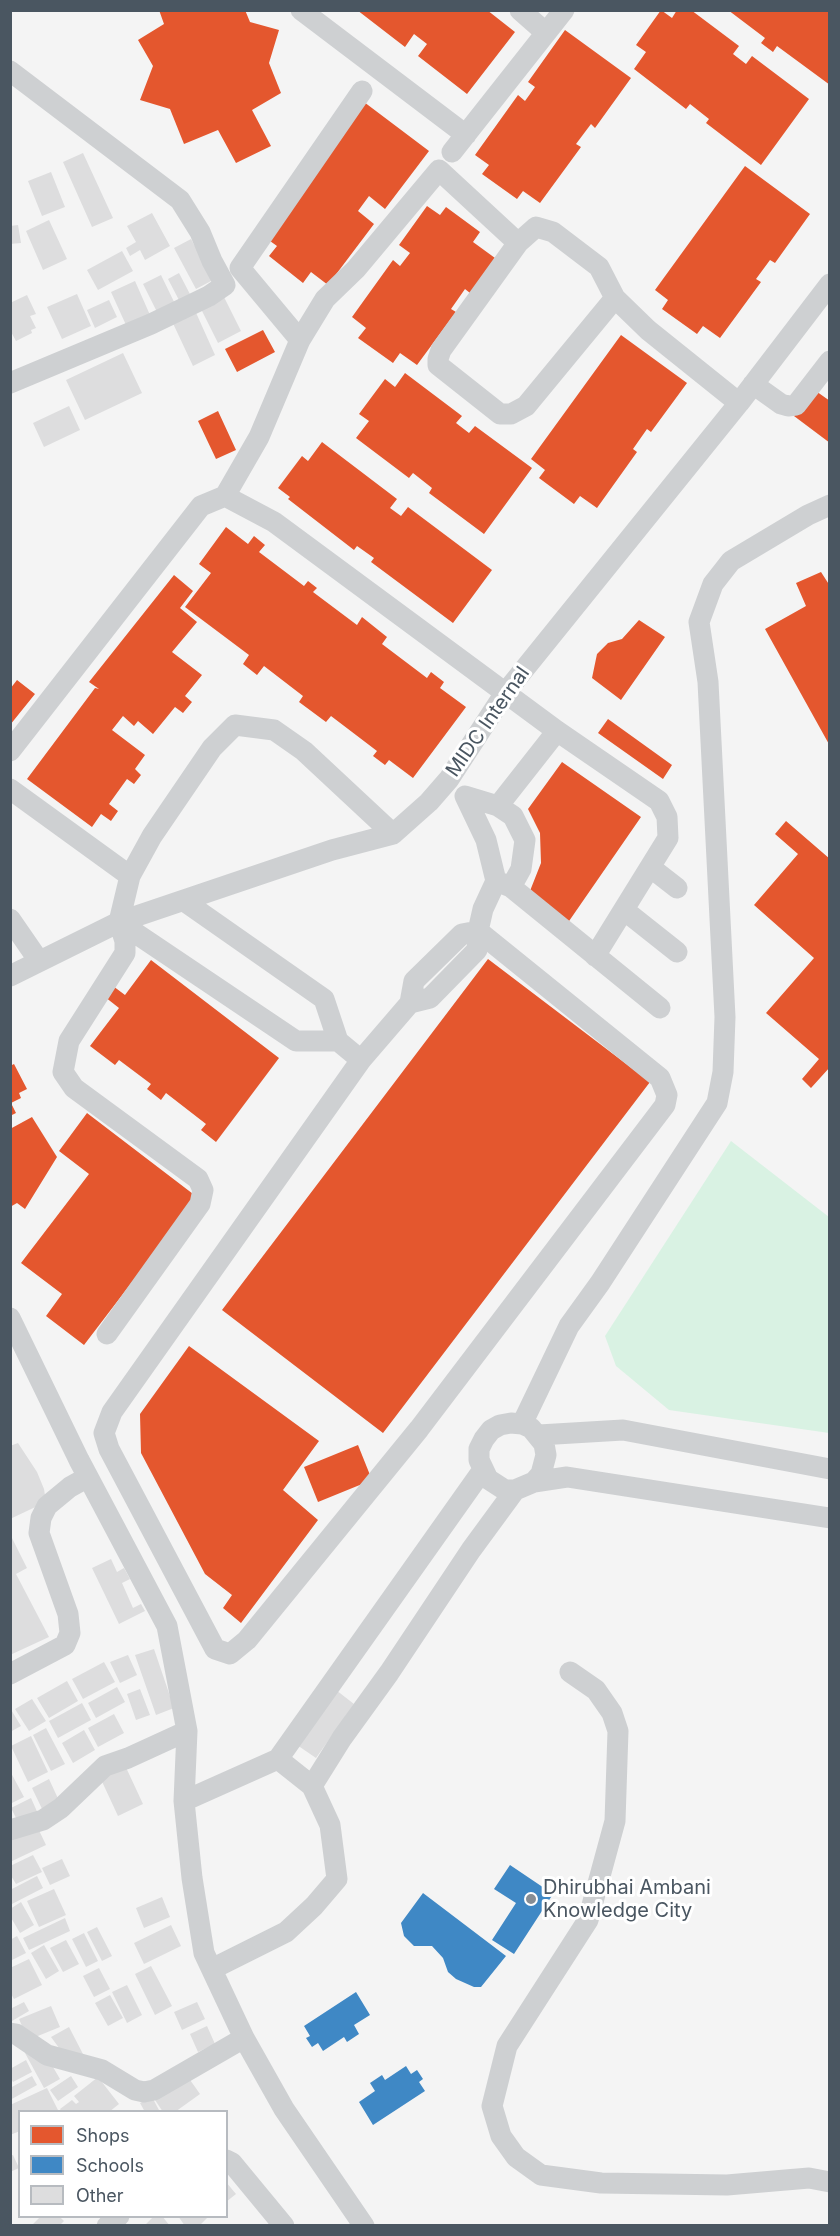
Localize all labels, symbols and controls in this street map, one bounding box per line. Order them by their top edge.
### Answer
street label: MIDC Internal [441,662,535,782]
place label: Dhirubhai Ambani Knowledge City [543,1876,711,1923]
marker: Dhirubhai Ambani Knowledge City [524,1892,538,1906]
legend [18,2110,228,2218]
text: Shops [76,2125,130,2146]
text: Schools [76,2155,144,2176]
text: Other [76,2185,124,2206]

